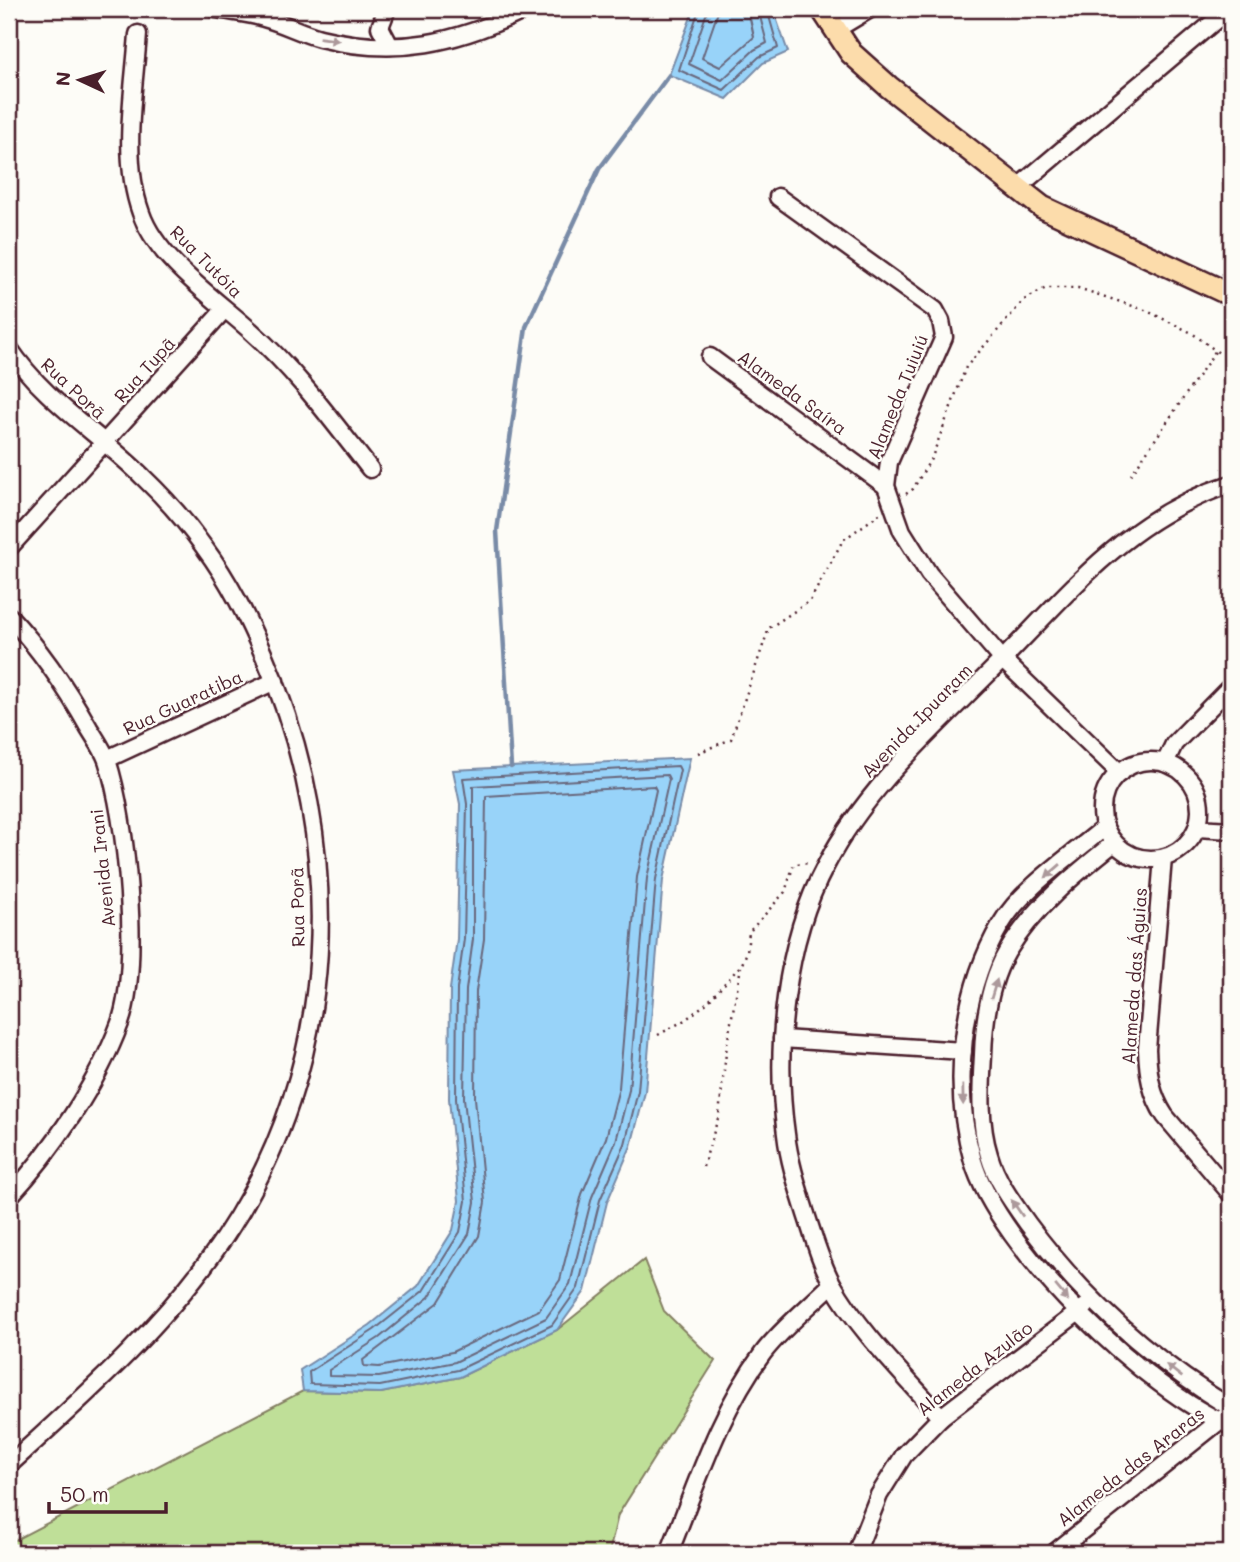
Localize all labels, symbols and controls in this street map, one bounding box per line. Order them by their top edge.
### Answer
one-way arrow [318,34,340,45]
north arrow [46,46,116,116]
text: N [50,71,76,87]
street label: Rua Tutóia [165,220,248,303]
street label: Rua Tupã [108,331,180,407]
street label: Alameda Tuiuiú [861,331,933,463]
street label: Alameda Saíra [733,344,852,440]
street label: Rua Porã [36,352,111,424]
street label: Avenida Ipuaram [856,658,977,783]
street label: Rua Guaratiba [119,664,246,740]
street label: Avenida Irani [84,808,120,928]
one-way arrow [1044,863,1062,879]
street label: Rua Porã [284,867,310,947]
street label: Alameda das Águias [1116,887,1152,1065]
one-way arrow [989,979,999,1000]
one-way arrow [957,1084,969,1106]
one-way arrow [1010,1199,1024,1217]
one-way arrow [1054,1284,1069,1301]
street label: Alameda Azulão [912,1315,1037,1421]
one-way arrow [1165,1364,1183,1378]
street label: Alameda das Araras [1052,1401,1209,1531]
scale bar [49,1471,166,1515]
text: 50 m [60,1480,109,1507]

